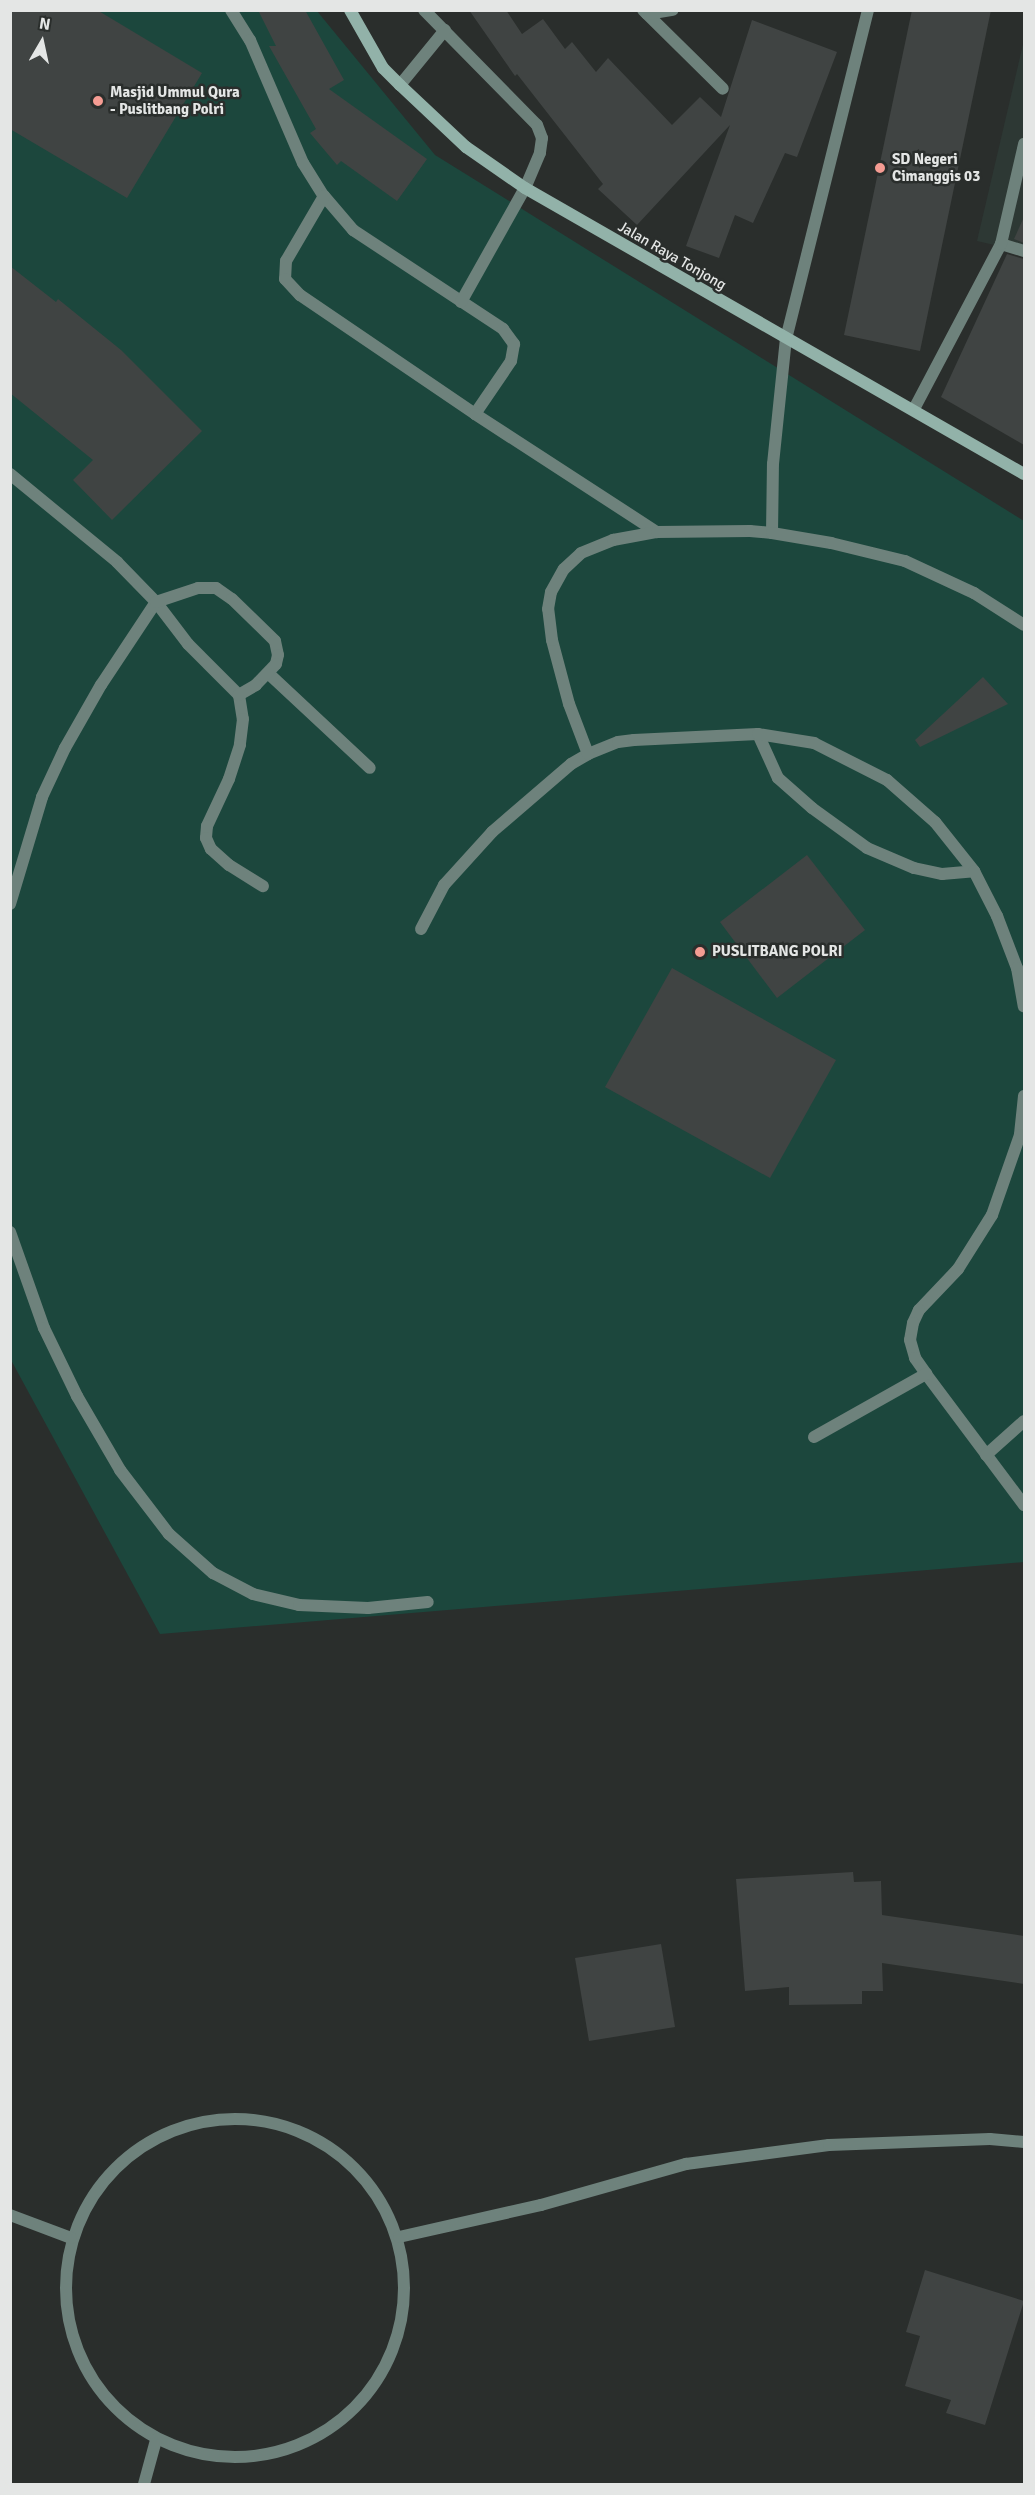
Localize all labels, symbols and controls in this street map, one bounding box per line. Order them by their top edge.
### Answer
north arrow [12,12,72,72]
text: N [38,13,52,35]
place label: Masjid Ummul Qura - Puslitbang Polri [110,83,240,118]
marker: Masjid Ummul Qura - Puslitbang Polri [91,94,105,108]
place label: SD Negeri Cimanggis 03 [892,150,980,185]
marker: SD Negeri Cimanggis 03 [873,161,887,175]
street label: Jalan Raya Tonjong [615,218,729,294]
place label: PUSLITBANG POLRI [712,943,842,961]
marker: PUSLITBANG POLRI [693,945,707,959]

